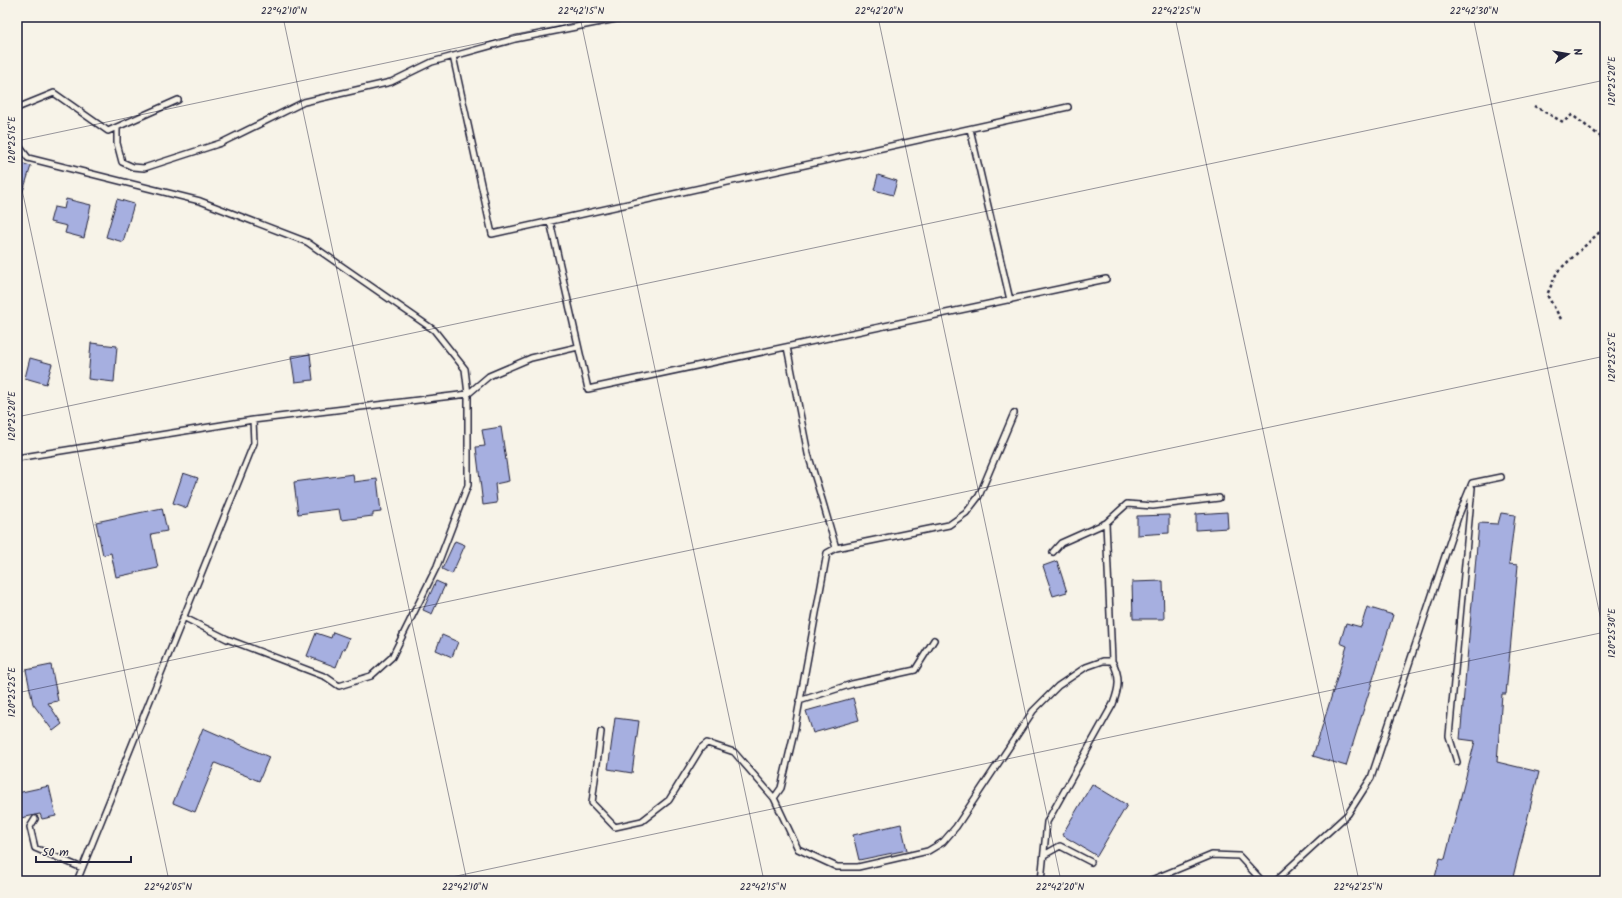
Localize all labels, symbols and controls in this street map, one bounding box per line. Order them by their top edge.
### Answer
text: 22°42'10"N [261,3,307,19]
text: 22°42'15"N [558,3,604,19]
text: 22°42'20"N [855,3,904,19]
text: 22°42'25"N [1151,3,1201,19]
text: 22°42'30"N [1450,3,1499,19]
north arrow [1548,34,1588,74]
text: N [1567,47,1586,57]
text: 120°25'20"E [1604,55,1620,106]
text: 120°25'15"E [4,115,20,164]
text: 120°25'25"E [1604,331,1620,382]
text: 120°25'20"E [4,390,20,441]
text: 120°25'30"E [1604,607,1620,658]
text: 120°25'25"E [4,666,20,717]
scale bar [36,838,131,864]
text: 50 m [42,843,69,862]
text: 22°42'05"N [144,879,192,895]
text: 22°42'10"N [442,879,488,895]
text: 22°42'15"N [740,879,786,895]
text: 22°42'20"N [1036,879,1085,895]
text: 22°42'25"N [1333,879,1383,895]

